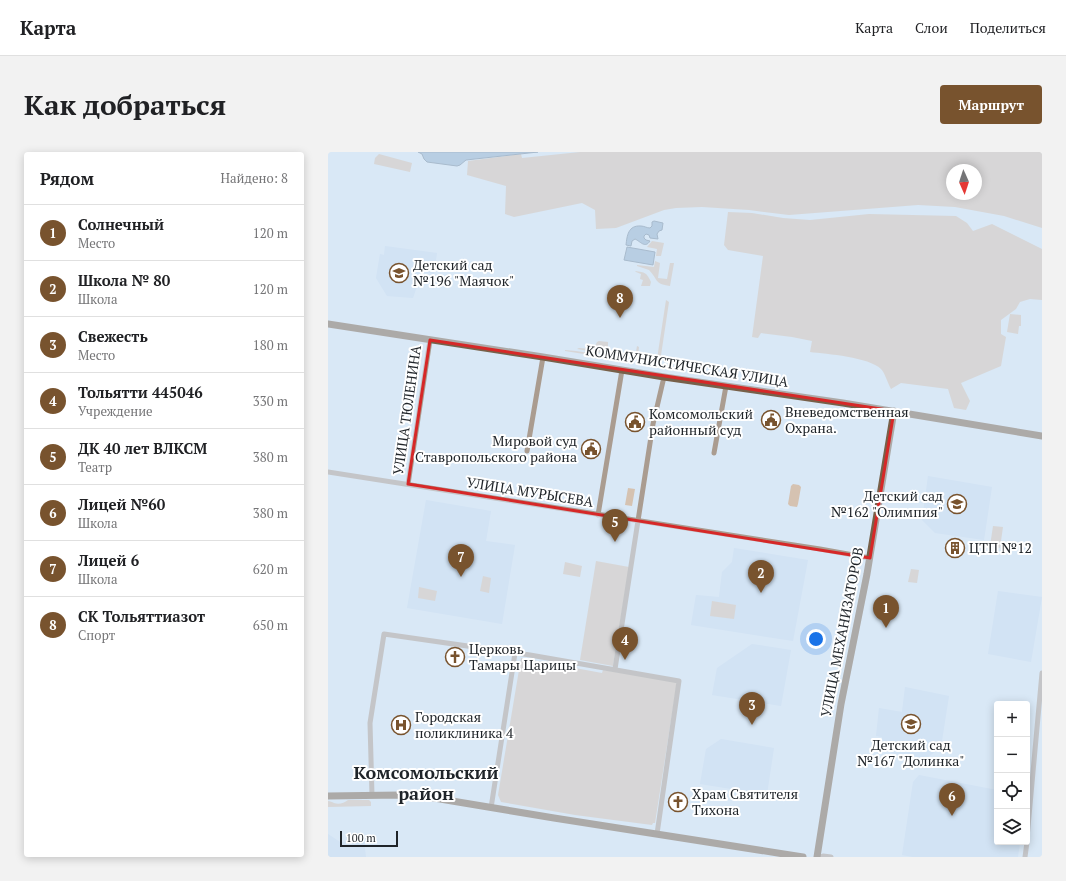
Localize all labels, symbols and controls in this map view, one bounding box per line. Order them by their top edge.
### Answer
text: Карта [20,15,76,40]
text: Карта [855,18,893,37]
text: Слои [915,18,948,37]
text: Поделиться [970,18,1046,37]
button: Маршрут [940,85,1042,124]
text: Как добраться [24,86,226,123]
north arrow [946,164,982,200]
text: Рядом [40,167,94,190]
text: Найдено: 8 [221,169,288,187]
text: Солнечный [78,214,164,234]
text: 1 [49,224,57,242]
text: 120 m [253,224,288,242]
text: Место [78,234,115,252]
place label: Детский сад №196 "Маячок" [413,255,514,290]
school or university icon: Детский сад №196 "Маячок" [388,262,410,284]
text: Школа № 80 [78,270,170,290]
text: 2 [49,280,57,298]
text: 120 m [253,280,288,298]
pin: 8 [607,285,633,318]
text: Школа [78,290,117,308]
text: Свежесть [78,326,148,346]
text: 3 [49,336,57,354]
text: 180 m [253,336,288,354]
street label: КОММУНИСТИЧЕСКАЯ УЛИЦА [584,340,790,391]
street label: УЛИЦА ТЮЛЕНИНА [388,343,425,476]
text: Место [78,346,115,364]
text: Тольятти 445046 [78,382,203,402]
text: 4 [49,392,57,410]
text: 330 m [253,392,288,410]
text: Учреждение [78,402,153,420]
place label: Вневедомственная Охрана. [785,402,909,437]
place label: Комсомольский районный суд [649,404,753,439]
public building icon: Вневедомственная Охрана. [760,409,782,431]
public building icon: Комсомольский районный суд [624,411,646,433]
place label: Мировой суд Ставропольского района [415,431,577,466]
text: ДК 40 лет ВЛКСМ [78,438,207,458]
public building icon: Мировой суд Ставропольского района [580,438,602,460]
text: 5 [49,448,57,466]
text: 380 m [253,448,288,466]
text: Театр [78,458,112,476]
street label: УЛИЦА МУРЫСЕВА [465,472,595,511]
place label: Детский сад №162 "Олимпия" [831,486,943,521]
school or university icon: Детский сад №162 "Олимпия" [946,493,968,515]
text: Лицей №60 [78,494,165,514]
text: 6 [49,504,57,522]
text: 380 m [253,504,288,522]
pin: 5 [602,509,628,542]
text: Школа [78,514,117,532]
building icon: ЦТП №12 [944,537,966,559]
place label: ЦТП №12 [969,538,1032,557]
pin: 7 [448,544,474,577]
street label: УЛИЦА МЕХАНИЗАТОРОВ [816,545,867,718]
text: Лицей 6 [78,550,139,570]
text: 7 [49,560,57,578]
text: 620 m [253,560,288,578]
pin: 2 [748,560,774,593]
text: Школа [78,570,117,588]
pin: 1 [873,595,899,628]
text: СК Тольяттиазот [78,606,205,626]
text: 8 [49,616,57,634]
text: 650 m [253,616,288,634]
text: Спорт [78,626,115,644]
pin: 4 [612,627,638,660]
your location [806,629,826,649]
place label: Церковь Тамары Царицы [469,639,576,674]
church icon: Церковь Тамары Царицы [444,646,466,668]
pin: 3 [739,692,765,725]
map controls [994,701,1030,845]
button: + [994,701,1030,737]
place label: Городская поликлиника 4 [415,707,514,742]
school or university icon: Детский сад №167 "Долинка" [900,713,922,735]
hospital icon: Городская поликлиника 4 [390,714,412,736]
place label: Детский сад №167 "Долинка" [857,735,965,770]
button: − [994,737,1030,773]
district label: Комсомольский район [353,760,499,805]
button: locate [994,773,1030,809]
pin: 6 [939,783,965,816]
place label: Храм Святителя Тихона [692,784,798,819]
church icon: Храм Святителя Тихона [667,791,689,813]
button: layers [994,809,1030,845]
scale bar [340,829,398,848]
text: 100 m [346,831,376,845]

